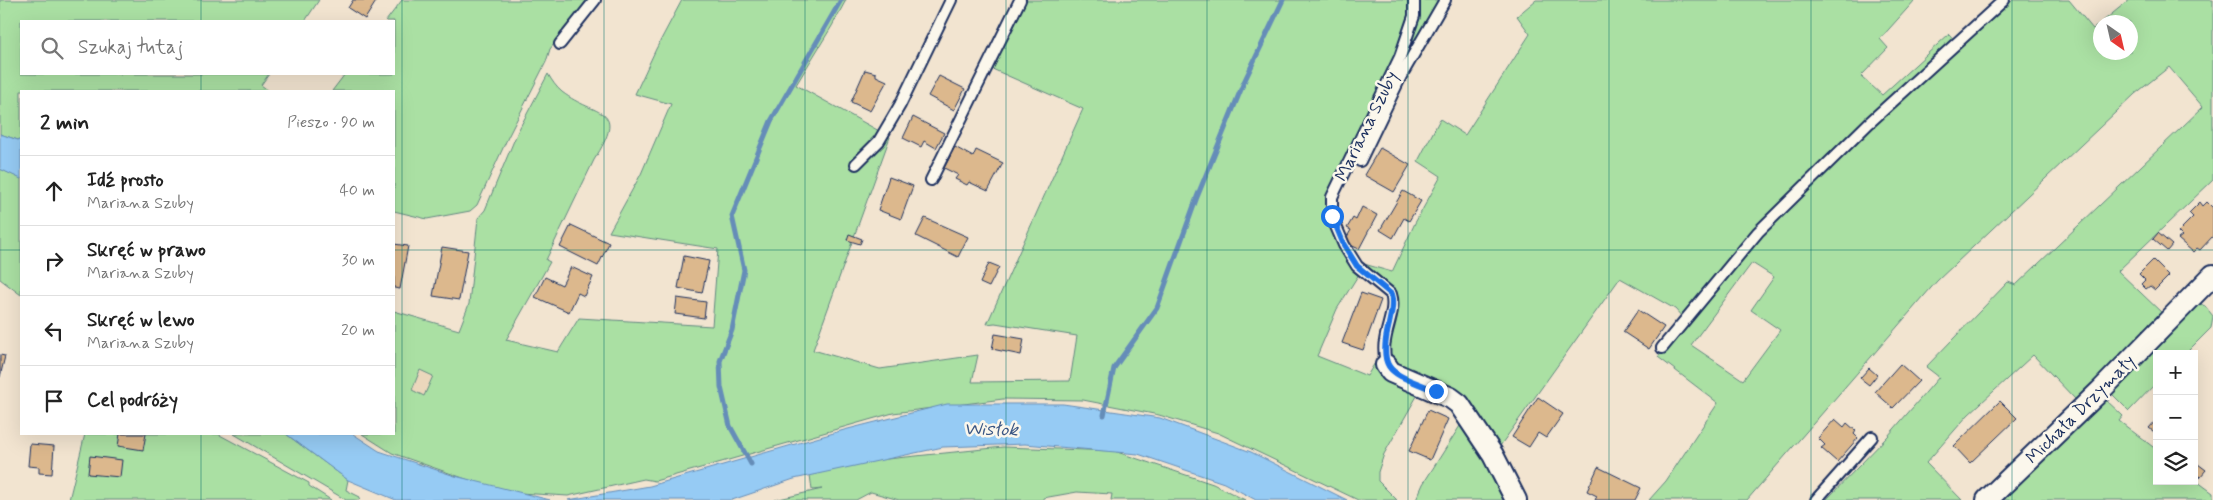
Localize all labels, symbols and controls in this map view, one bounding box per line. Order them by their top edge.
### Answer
north arrow [2093,15,2138,60]
search box [20,20,395,75]
icon: search [38,34,66,62]
text: Szukaj tutaj [78,35,183,60]
street label: Mariana Szuby [1330,67,1404,186]
text: 2 min [40,109,89,137]
text: Pieszo · 90 m [287,112,375,133]
text: Idź prosto [87,168,164,193]
icon: ahead [40,177,68,205]
text: 40 m [339,180,375,201]
text: Mariana Szuby [87,193,194,214]
route start [1321,205,1344,228]
text: Skręć w prawo [87,238,206,263]
icon: right [40,247,68,275]
text: 30 m [342,250,375,271]
text: Mariana Szuby [87,263,194,284]
text: Skręć w lewo [87,308,195,333]
icon: left [40,317,68,345]
text: 20 m [341,320,375,341]
text: Mariana Szuby [87,333,194,354]
street label: Michała Drzymały [2021,350,2141,470]
map controls [2153,350,2198,485]
button: + [2153,350,2198,395]
route end [1425,380,1448,403]
icon: arrive [40,387,68,415]
text: Cel podróży [87,388,178,413]
button: − [2153,395,2198,440]
water label: Wisłok [964,417,1020,442]
button: layers [2153,440,2198,485]

